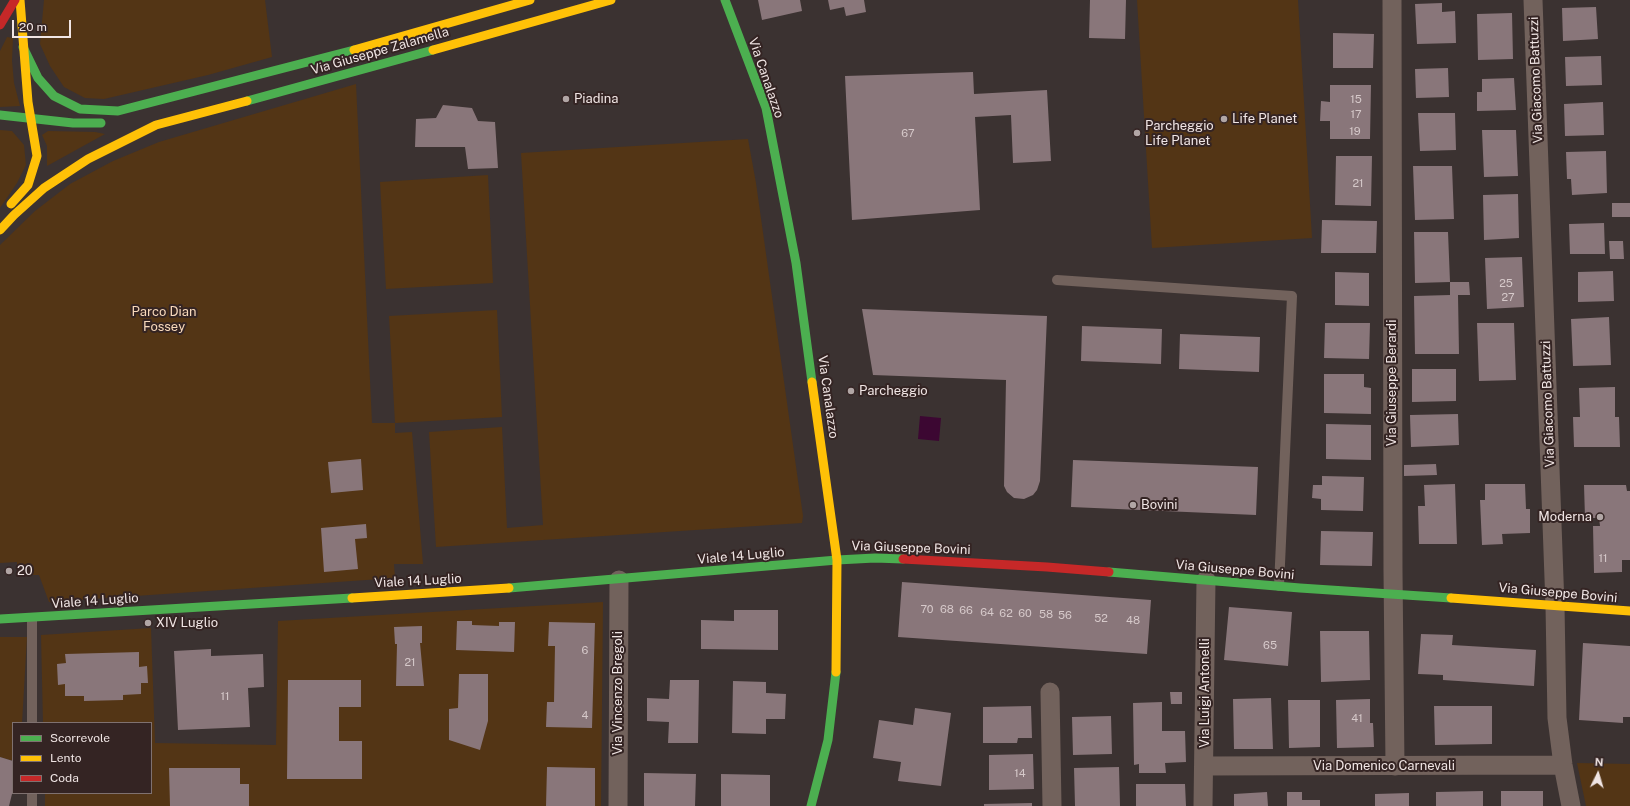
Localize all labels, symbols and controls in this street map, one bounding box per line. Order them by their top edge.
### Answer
scale bar [14,12,73,38]
street label: Via Giacomo Battuzzi [1526,16,1546,144]
text: 20 m [19,20,47,34]
street label: Via Giuseppe Zalamella [309,24,451,78]
street label: Via Canalazzo [745,36,787,120]
place label: Piadina [574,91,618,107]
house number: 15 [1350,93,1362,107]
marker: Piadina [561,94,571,104]
house number: 17 [1350,108,1362,122]
place label: Life Planet [1232,111,1297,127]
marker: Life Planet [1219,114,1229,124]
place label: Parcheggio Life Planet [1145,118,1214,149]
house number: 19 [1349,125,1361,139]
house number: 67 [901,127,915,141]
marker: Parcheggio Life Planet [1132,128,1142,138]
house number: 21 [1352,177,1364,191]
house number: 25 [1499,277,1513,291]
house number: 27 [1501,291,1515,305]
park label: Parco Dian Fossey [132,304,196,335]
street label: Via Giuseppe Berardi [1384,320,1400,446]
street label: Via Giacomo Battuzzi [1538,340,1558,468]
street label: Via Canalazzo [814,354,842,440]
place label: Parcheggio [859,383,928,399]
marker: Parcheggio [846,386,856,396]
place label: Bovini [1141,497,1178,513]
marker: Bovini [1128,500,1138,510]
place label: Moderna [1538,509,1592,525]
marker: Moderna [1595,512,1605,522]
street label: Via Giuseppe Bovini [851,538,971,558]
street label: Viale 14 Luglio [697,544,785,568]
house number: 11 [1599,552,1607,566]
street label: Via Giuseppe Bovini [1175,557,1295,583]
place label: 20 [17,563,33,579]
marker: 20 [4,566,14,576]
street label: Viale 14 Luglio [374,571,462,591]
street label: Via Giuseppe Bovini [1498,580,1618,606]
street label: Viale 14 Luglio [51,590,139,612]
house number: 70 [920,603,934,617]
house number: 68 [940,603,954,617]
house number: 66 [959,604,973,618]
house number: 64 [980,606,994,620]
house number: 62 [999,607,1013,621]
house number: 60 [1018,607,1032,621]
house number: 58 [1039,608,1053,622]
house number: 56 [1058,609,1072,623]
house number: 52 [1094,612,1108,626]
house number: 48 [1126,614,1140,628]
place label: XIV Luglio [156,615,218,631]
marker: XIV Luglio [143,618,153,628]
street label: Via Vincenzo Bregoli [610,631,626,755]
street label: Via Luigi Antonelli [1197,638,1213,748]
house number: 65 [1263,639,1277,653]
house number: 6 [582,644,588,658]
house number: 21 [404,656,416,670]
house number: 11 [221,690,229,704]
house number: 4 [582,709,588,723]
house number: 41 [1351,712,1363,726]
legend [12,722,152,794]
text: Scorrevole [50,731,110,745]
text: Lento [50,751,81,765]
north arrow [1578,754,1618,794]
text: N [1594,756,1604,768]
street label: Via Domenico Carnevali [1313,758,1455,774]
house number: 14 [1014,767,1026,781]
text: Coda [50,771,79,785]

